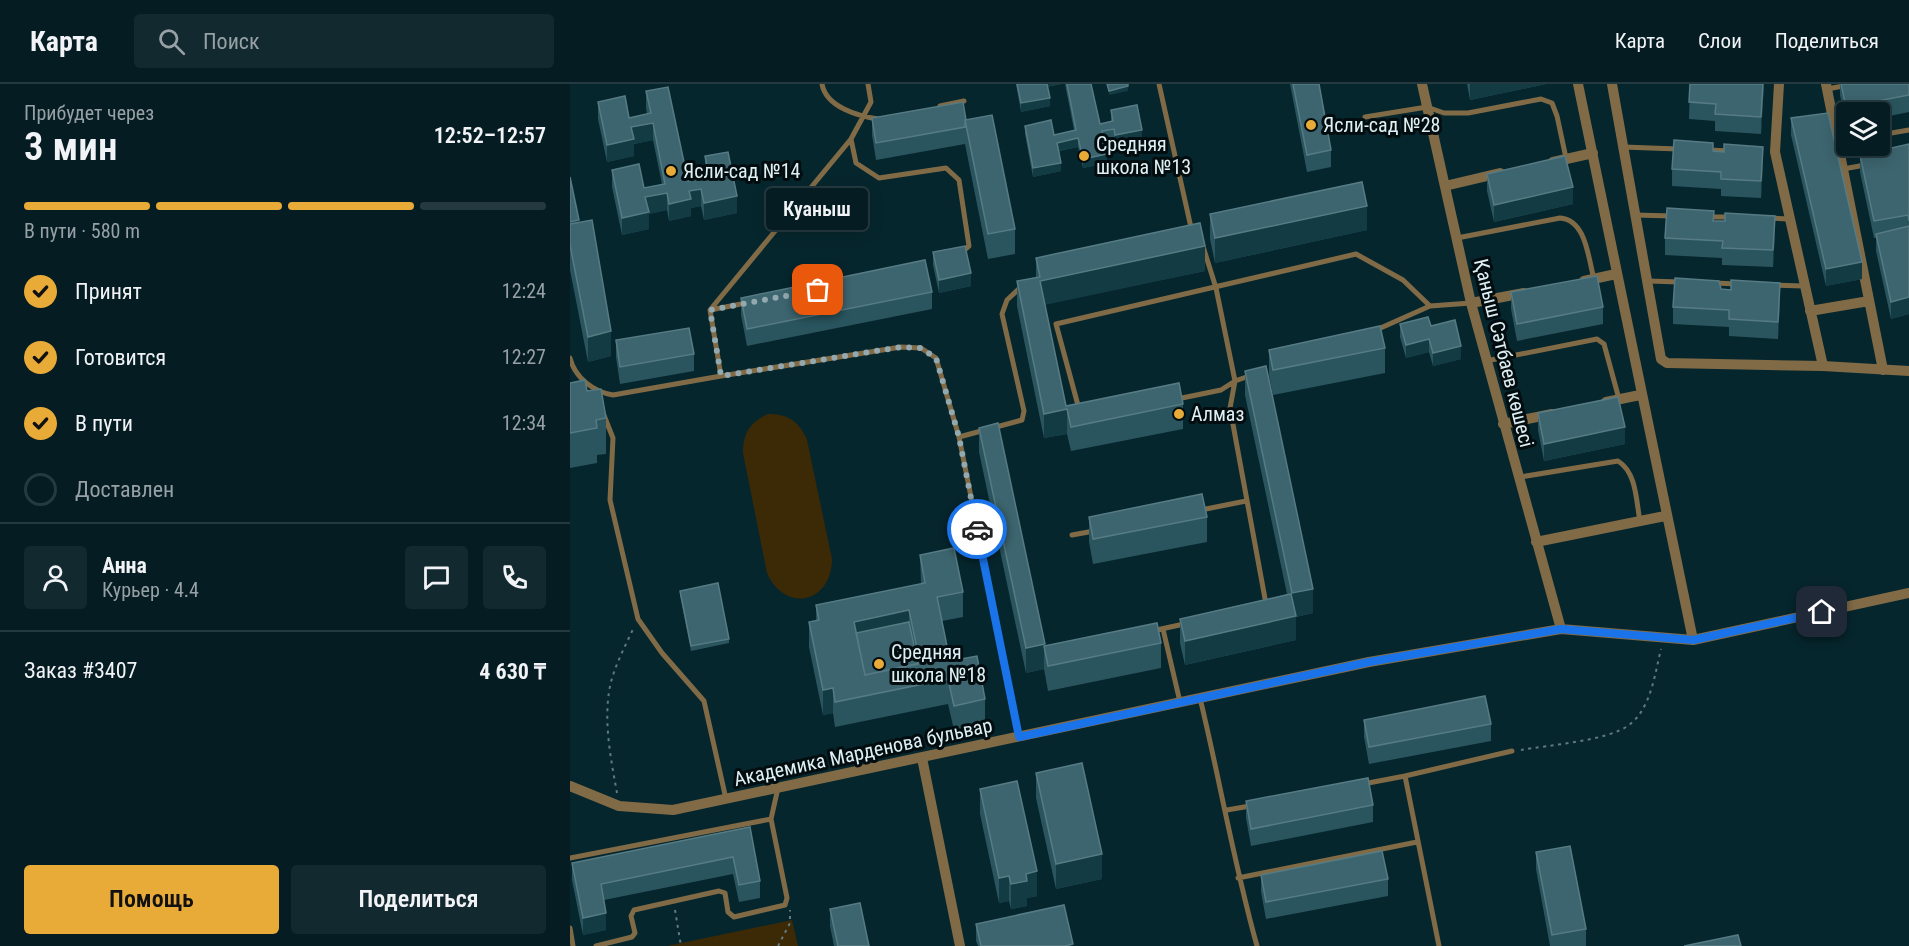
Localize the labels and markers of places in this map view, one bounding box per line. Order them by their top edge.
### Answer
place label: Ясли-сад №28 [1323,113,1440,137]
marker: Ясли-сад №28 [1304,118,1318,132]
place label: Средняя школа №13 [1096,132,1191,179]
marker: Средняя школа №13 [1077,149,1091,163]
place label: Ясли-сад №14 [683,159,801,183]
marker: Ясли-сад №14 [664,164,678,178]
callout: Куаныш [767,188,869,230]
pin [792,264,843,315]
place label: Алмаз [1191,402,1244,426]
marker: Алмаз [1172,407,1186,421]
pin [1796,586,1847,637]
place label: Средняя школа №18 [891,640,986,687]
marker: Средняя школа №18 [872,657,886,671]

